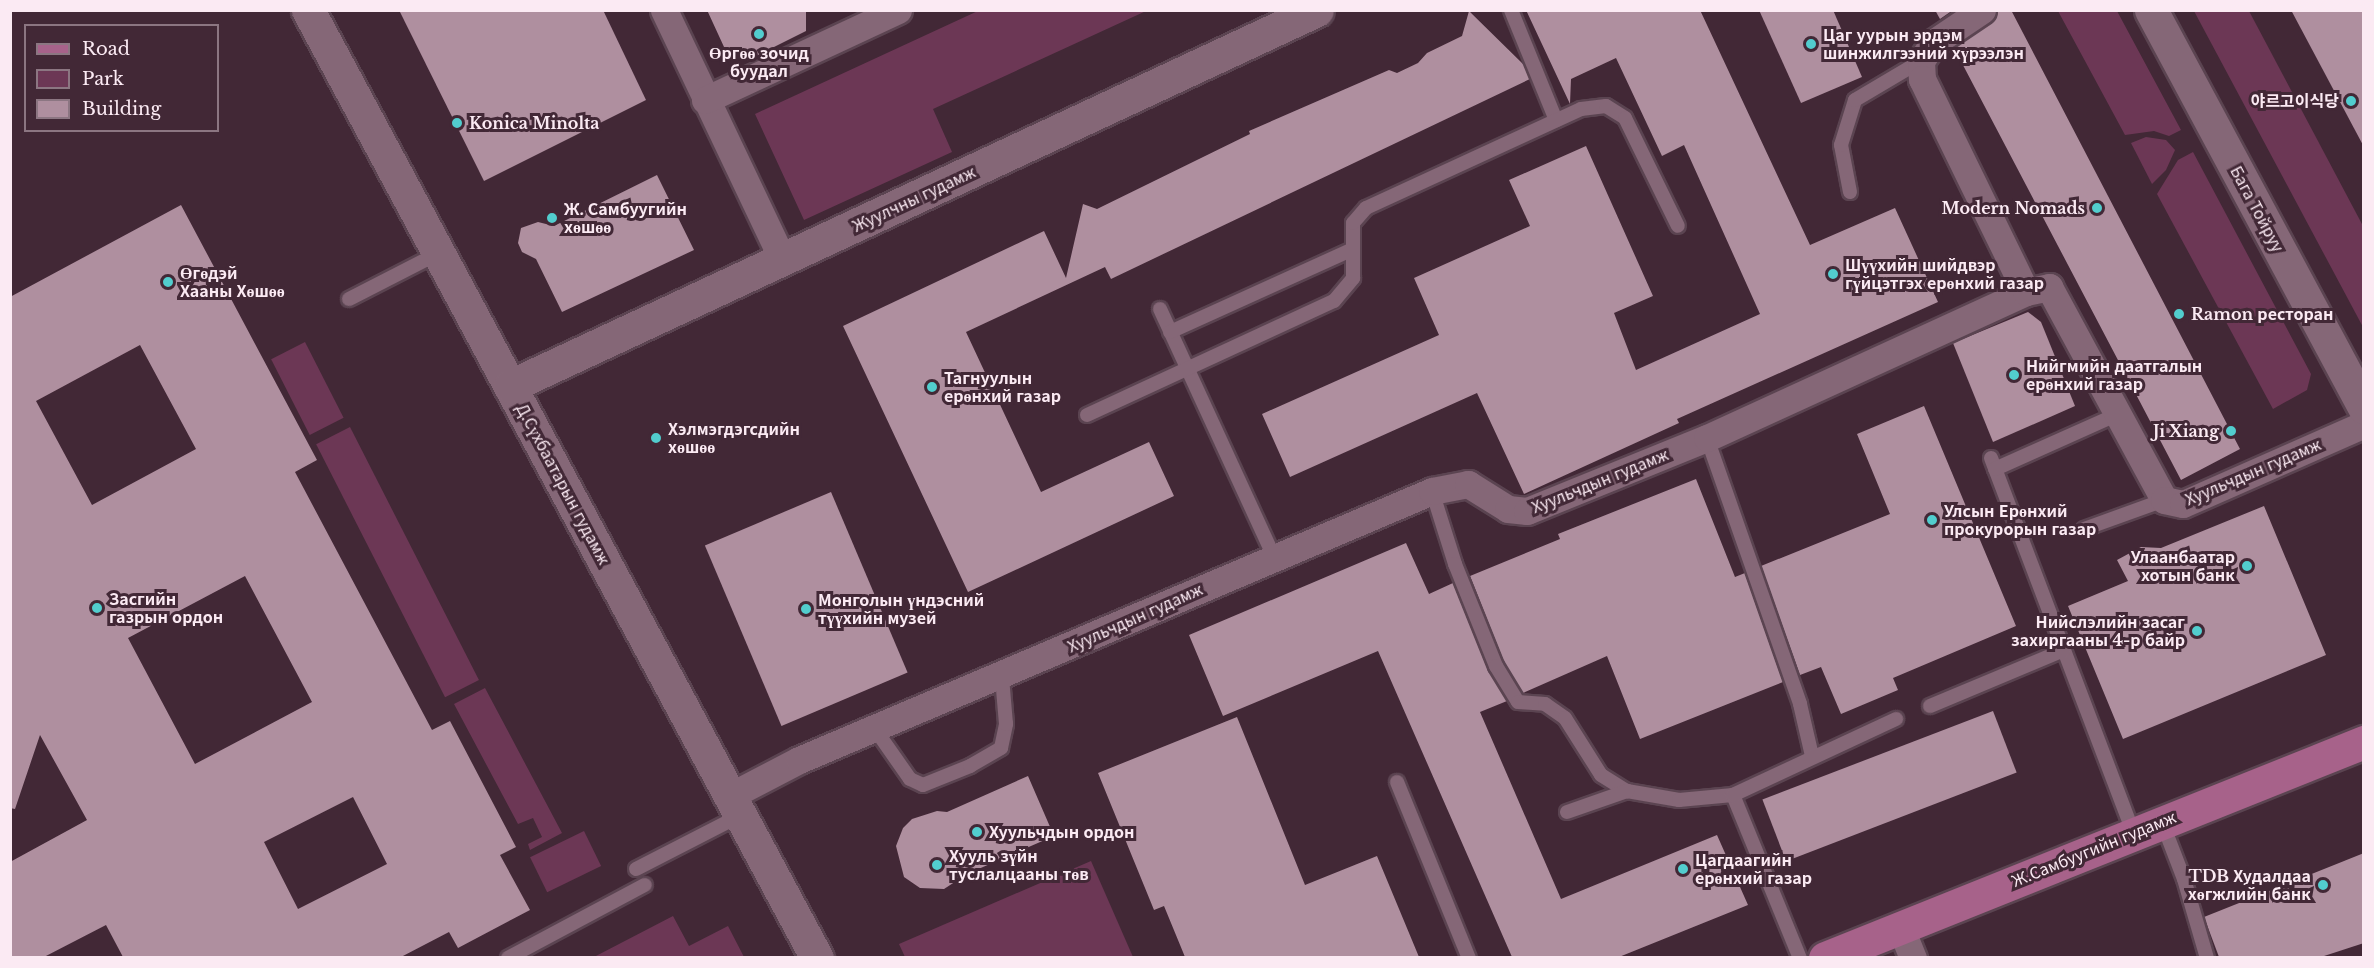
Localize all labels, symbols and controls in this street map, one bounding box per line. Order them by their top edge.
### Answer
legend [24,24,219,132]
place label: Цаг уурын эрдэм шинжилгээний хүрээлэн [1823,25,2024,63]
marker: Өргөө зочид буудал [752,27,766,41]
marker: Цаг уурын эрдэм шинжилгээний хүрээлэн [1804,37,1818,51]
text: Road [82,38,130,60]
place label: Өргөө зочид буудал [709,43,809,81]
text: Park [82,68,124,90]
place label: 야르고이식당 [2251,91,2339,111]
marker: 야르고이식당 [2344,94,2358,108]
text: Building [82,98,161,120]
place label: Konica Minolta [469,113,599,133]
marker: Konica Minolta [450,116,464,130]
street label: Жуулчны гудамж [850,162,978,236]
street label: Бага Тойруу [2226,163,2288,255]
place label: Modern Nomads [1942,198,2085,218]
place label: Ж. Самбуугийн хөшөө [564,199,687,237]
marker: Modern Nomads [2090,201,2104,215]
marker: Ж. Самбуугийн хөшөө [545,211,559,225]
place label: Шүүхийн шийдвэр гүйцэтгэх ерөнхий газар [1845,255,2044,293]
place label: Өгөдэй Хааны Хөшөө [180,263,285,301]
marker: Шүүхийн шийдвэр гүйцэтгэх ерөнхий газар [1826,267,1840,281]
marker: Өгөдэй Хааны Хөшөө [161,275,175,289]
place label: Ramon ресторан [2191,304,2333,324]
marker: Ramon ресторан [2172,307,2186,321]
place label: Нийгмийн даатгалын ерөнхий газар [2026,356,2202,394]
place label: Тагнуулын ерөнхий газар [944,368,1061,406]
marker: Нийгмийн даатгалын ерөнхий газар [2007,368,2021,382]
marker: Тагнуулын ерөнхий газар [925,380,939,394]
street label: Д.Сүхбаатарын гудамж [512,400,614,568]
place label: Хэлмэгдэгсдийн хөшөө [668,419,800,457]
place label: Ji Xiang [2153,421,2219,441]
marker: Ji Xiang [2224,424,2238,438]
marker: Хэлмэгдэгсдийн хөшөө [649,431,663,445]
street label: Хуульчдын гудамж [2182,435,2324,509]
street label: Хуульчдын гудамж [1529,445,1671,517]
place label: Улсын Ерөнхий прокурорын газар [1944,501,2096,539]
marker: Улсын Ерөнхий прокурорын газар [1925,513,1939,527]
place label: Улаанбаатар хотын банк [2131,547,2235,585]
marker: Улаанбаатар хотын банк [2240,559,2254,573]
street label: Хуульчдын гудамж [1065,580,1205,656]
place label: Засгийн газрын ордон [109,589,223,627]
place label: Монголын үндэсний түүхийн музей [818,590,984,628]
marker: Засгийн газрын ордон [90,601,104,615]
marker: Монголын үндэсний түүхийн музей [799,602,813,616]
place label: Нийслэлийн засаг захиргааны 4-р байр [2011,612,2185,650]
marker: Нийслэлийн засаг захиргааны 4-р байр [2190,624,2204,638]
street label: Ж.Самбуугийн гудамж [2009,807,2179,891]
place label: Хуульчдын ордон [989,822,1135,842]
marker: Хуульчдын ордон [970,825,984,839]
place label: Хууль зүйн туслалцааны төв [949,846,1089,884]
place label: Цагдаагийн ерөнхий газар [1695,850,1812,888]
marker: Хууль зүйн туслалцааны төв [930,858,944,872]
marker: Цагдаагийн ерөнхий газар [1676,862,1690,876]
place label: TDB Худалдаа хөгжлийн банк [2188,866,2311,904]
marker: TDB Худалдаа хөгжлийн банк [2316,878,2330,892]

